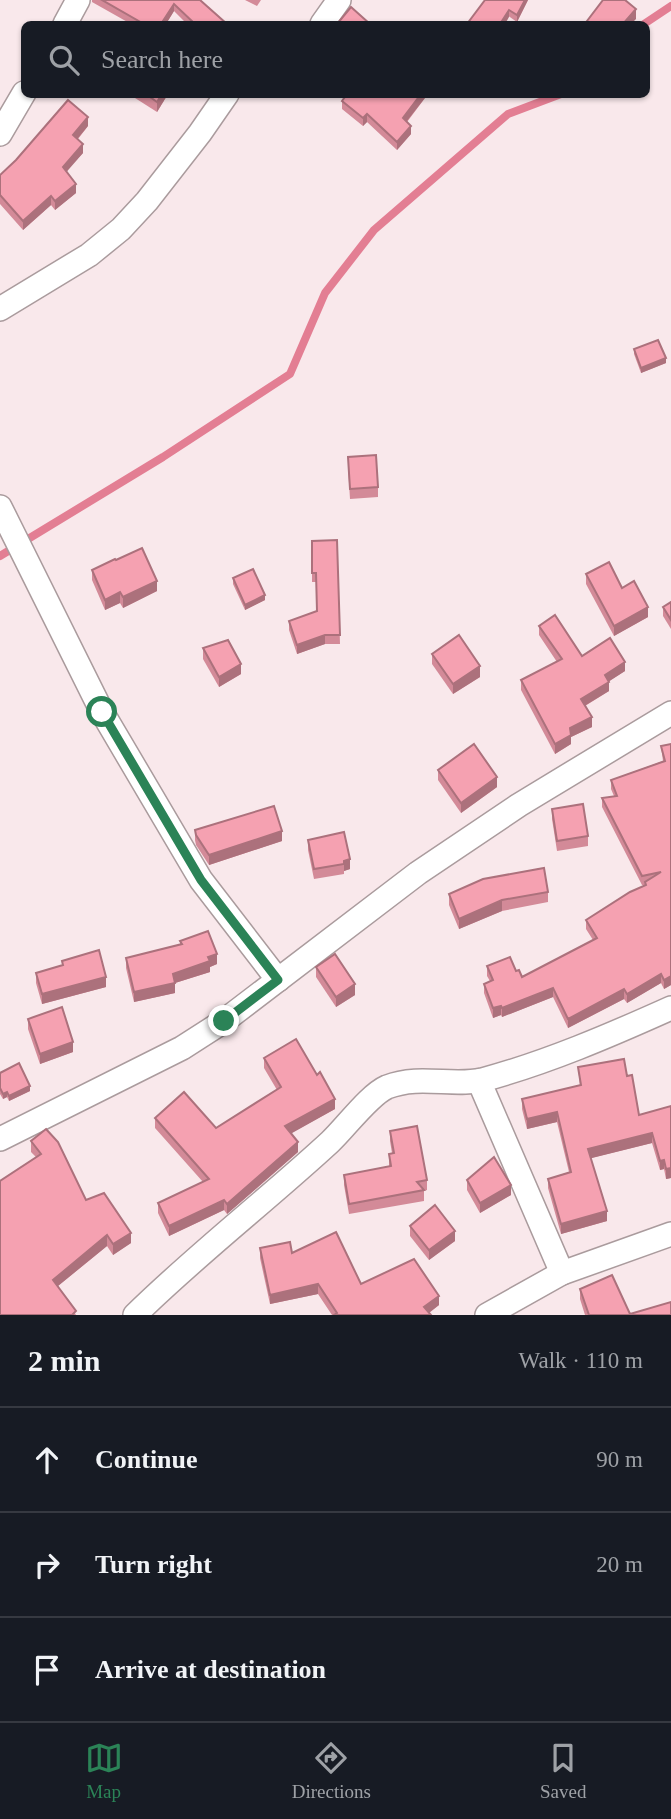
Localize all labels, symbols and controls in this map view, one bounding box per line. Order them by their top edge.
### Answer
search box [21,21,650,98]
icon: search [45,41,83,79]
text: Search here [101,45,223,74]
route start [86,696,117,727]
route end [208,1005,239,1036]
text: 2 min [28,1344,101,1377]
text: Walk · 110 m [519,1348,643,1373]
icon: ahead [28,1441,66,1479]
text: Continue [95,1445,198,1474]
text: 90 m [596,1447,643,1472]
icon: right [28,1546,66,1584]
text: Turn right [95,1550,212,1579]
text: 20 m [596,1552,643,1577]
icon: arrive [28,1651,66,1689]
text: Arrive at destination [95,1655,326,1684]
tab: Map [85,1739,123,1803]
tab: Directions [292,1739,371,1803]
tab: Saved [540,1739,586,1803]

